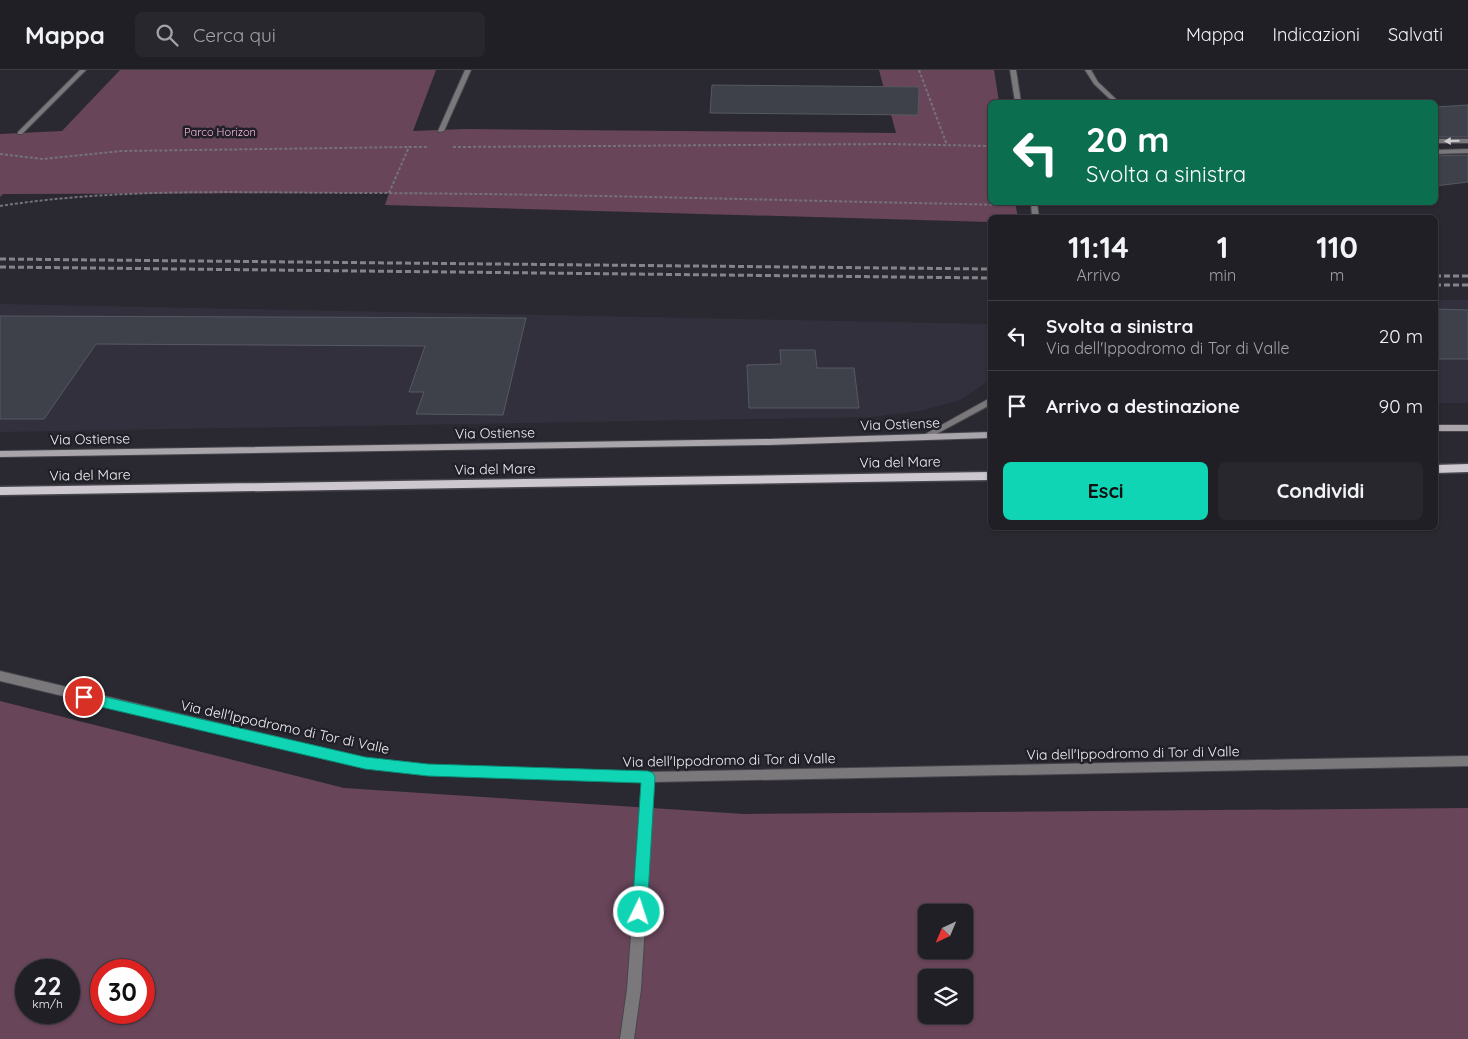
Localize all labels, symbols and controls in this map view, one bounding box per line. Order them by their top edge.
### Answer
search box [135,12,485,57]
text: Mappa [25,20,105,50]
icon: search [153,21,181,49]
text: Cerca qui [193,23,276,47]
text: Mappa [1186,23,1244,46]
text: Indicazioni [1272,23,1360,46]
text: Salvati [1388,23,1443,46]
text: 20 m [1086,117,1169,161]
icon: left [1003,120,1068,185]
park label: Parco Horizon [184,125,256,139]
one-way arrow [1443,137,1459,145]
text: Svolta a sinistra [1086,160,1246,188]
text: 11:14 [1068,228,1129,266]
text: 1 [1217,228,1228,266]
text: 110 [1316,228,1358,266]
text: Arrivo [1076,265,1121,285]
text: min [1209,265,1236,285]
text: m [1330,265,1344,285]
text: Svolta a sinistra [1046,314,1193,338]
icon: left [1003,322,1031,350]
text: 20 m [1379,324,1423,348]
text: Via dell'Ippodromo di Tor di Valle [1046,338,1289,358]
icon: arrive [1003,392,1031,420]
text: Arrivo a destinazione [1046,394,1240,418]
text: 90 m [1379,394,1423,418]
street label: Via Ostiense [860,414,940,434]
street label: Via Ostiense [455,423,535,443]
street label: Via Ostiense [50,429,130,449]
street label: Via del Mare [859,452,941,472]
street label: Via del Mare [454,459,536,479]
button: Esci [1003,462,1208,520]
button: Condividi [1218,462,1423,520]
street label: Via del Mare [49,465,131,485]
pin [63,676,105,718]
icon: arrive [70,683,98,711]
street label: Via dell'Ippodromo di Tor di Valle [179,696,391,758]
street label: Via dell'Ippodromo di Tor di Valle [1026,742,1240,764]
street label: Via dell'Ippodromo di Tor di Valle [622,749,836,771]
position arrow [612,885,664,937]
north arrow [918,904,972,959]
map controls [918,904,973,1024]
speed limit sign: 30 [90,959,155,1024]
button: layers [918,969,973,1024]
text: 22 [33,970,62,1001]
text: km/h [32,996,63,1011]

